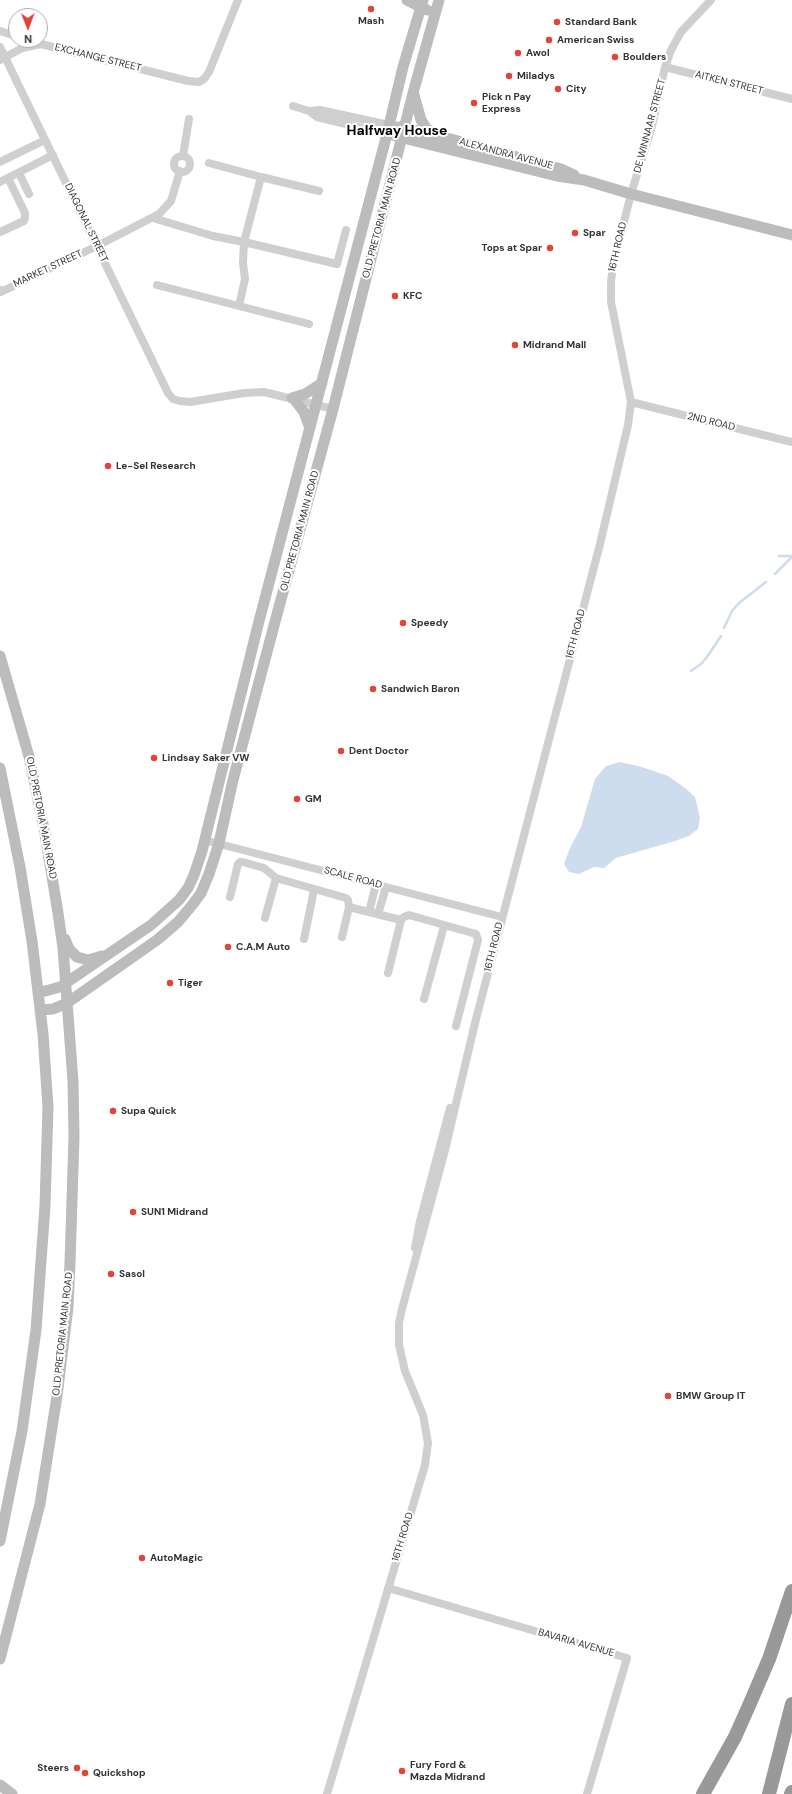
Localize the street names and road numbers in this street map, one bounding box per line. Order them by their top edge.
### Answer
street label: EXCHANGE STREET [54,41,142,75]
street label: AITKEN STREET [694,69,764,97]
street label: DE WINNAAR STREET [632,78,668,174]
street label: ALEXANDRA AVENUE [458,136,554,172]
street label: OLD PRETORIA MAIN ROAD [360,156,404,280]
street label: DIAGONAL STREET [62,182,110,264]
street label: 16TH ROAD [606,221,630,273]
street label: MARKET STREET [12,248,84,290]
street label: 2ND ROAD [686,410,736,434]
street label: OLD PRETORIA MAIN ROAD [278,469,322,593]
street label: 16TH ROAD [564,608,588,660]
street label: OLD PRETORIA MAIN ROAD [23,756,59,880]
street label: SCALE ROAD [323,864,383,892]
street label: 16TH ROAD [482,921,506,973]
street label: OLD PRETORIA MAIN ROAD [51,1272,75,1396]
street label: 16TH ROAD [390,1511,416,1563]
street label: BAVARIA AVENUE [537,1626,615,1660]

